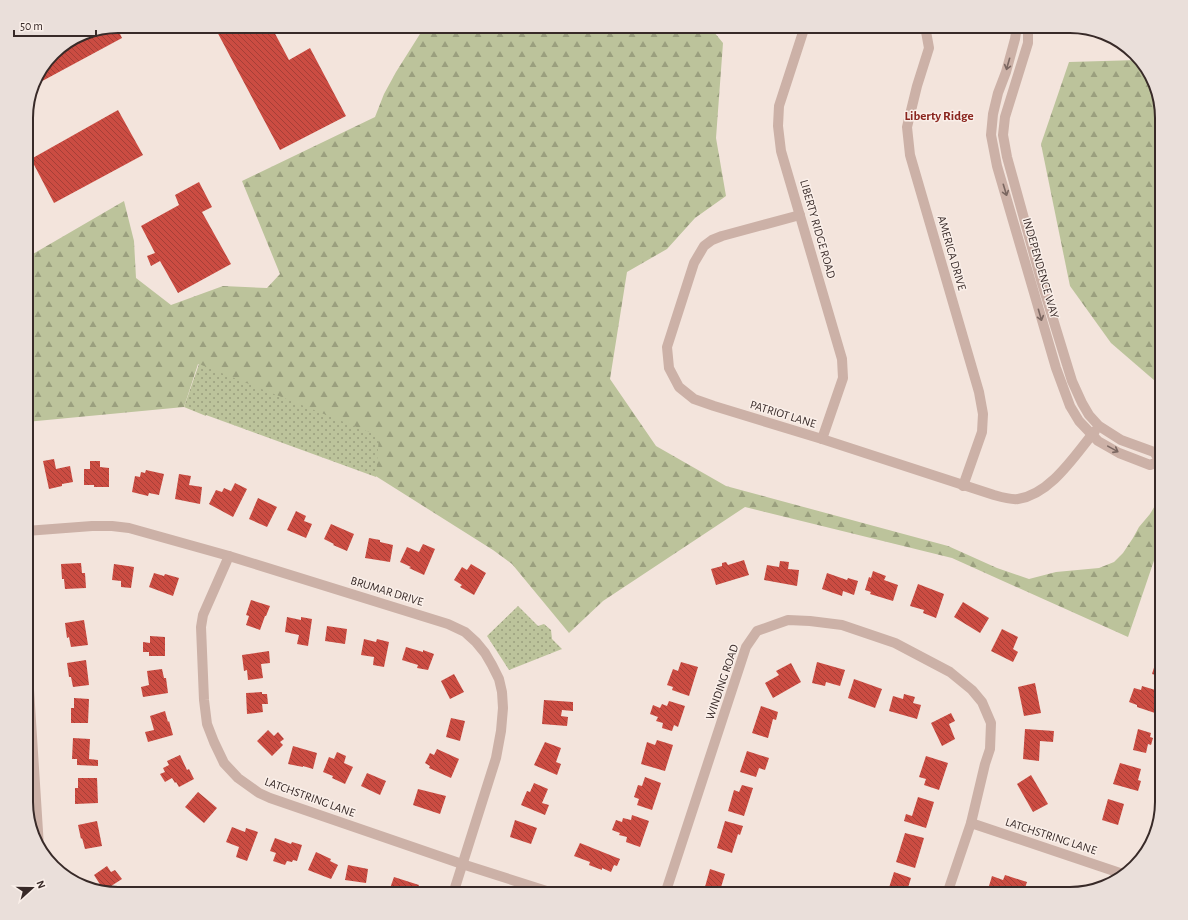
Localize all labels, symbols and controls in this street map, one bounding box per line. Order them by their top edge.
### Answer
scale bar [14,12,96,38]
text: 50 m [20,20,43,32]
one-way arrow [1004,57,1011,70]
district label: Liberty Ridge [904,110,974,123]
street label: LIBERTY RIDGE ROAD [798,178,838,280]
one-way arrow [1002,183,1009,196]
street label: AMERICA DRIVE [936,214,968,292]
street label: INDEPENDENCE WAY [1021,216,1061,320]
one-way arrow [1037,308,1044,321]
street label: PATRIOT LANE [749,398,818,430]
one-way arrow [1107,446,1119,454]
street label: BRUMAR DRIVE [349,574,425,608]
street label: WINDING ROAD [703,642,741,721]
street label: LATCHSTRING LANE [263,775,357,819]
street label: LATCHSTRING LANE [1004,816,1098,857]
north arrow [12,868,52,908]
text: N [34,879,47,890]

